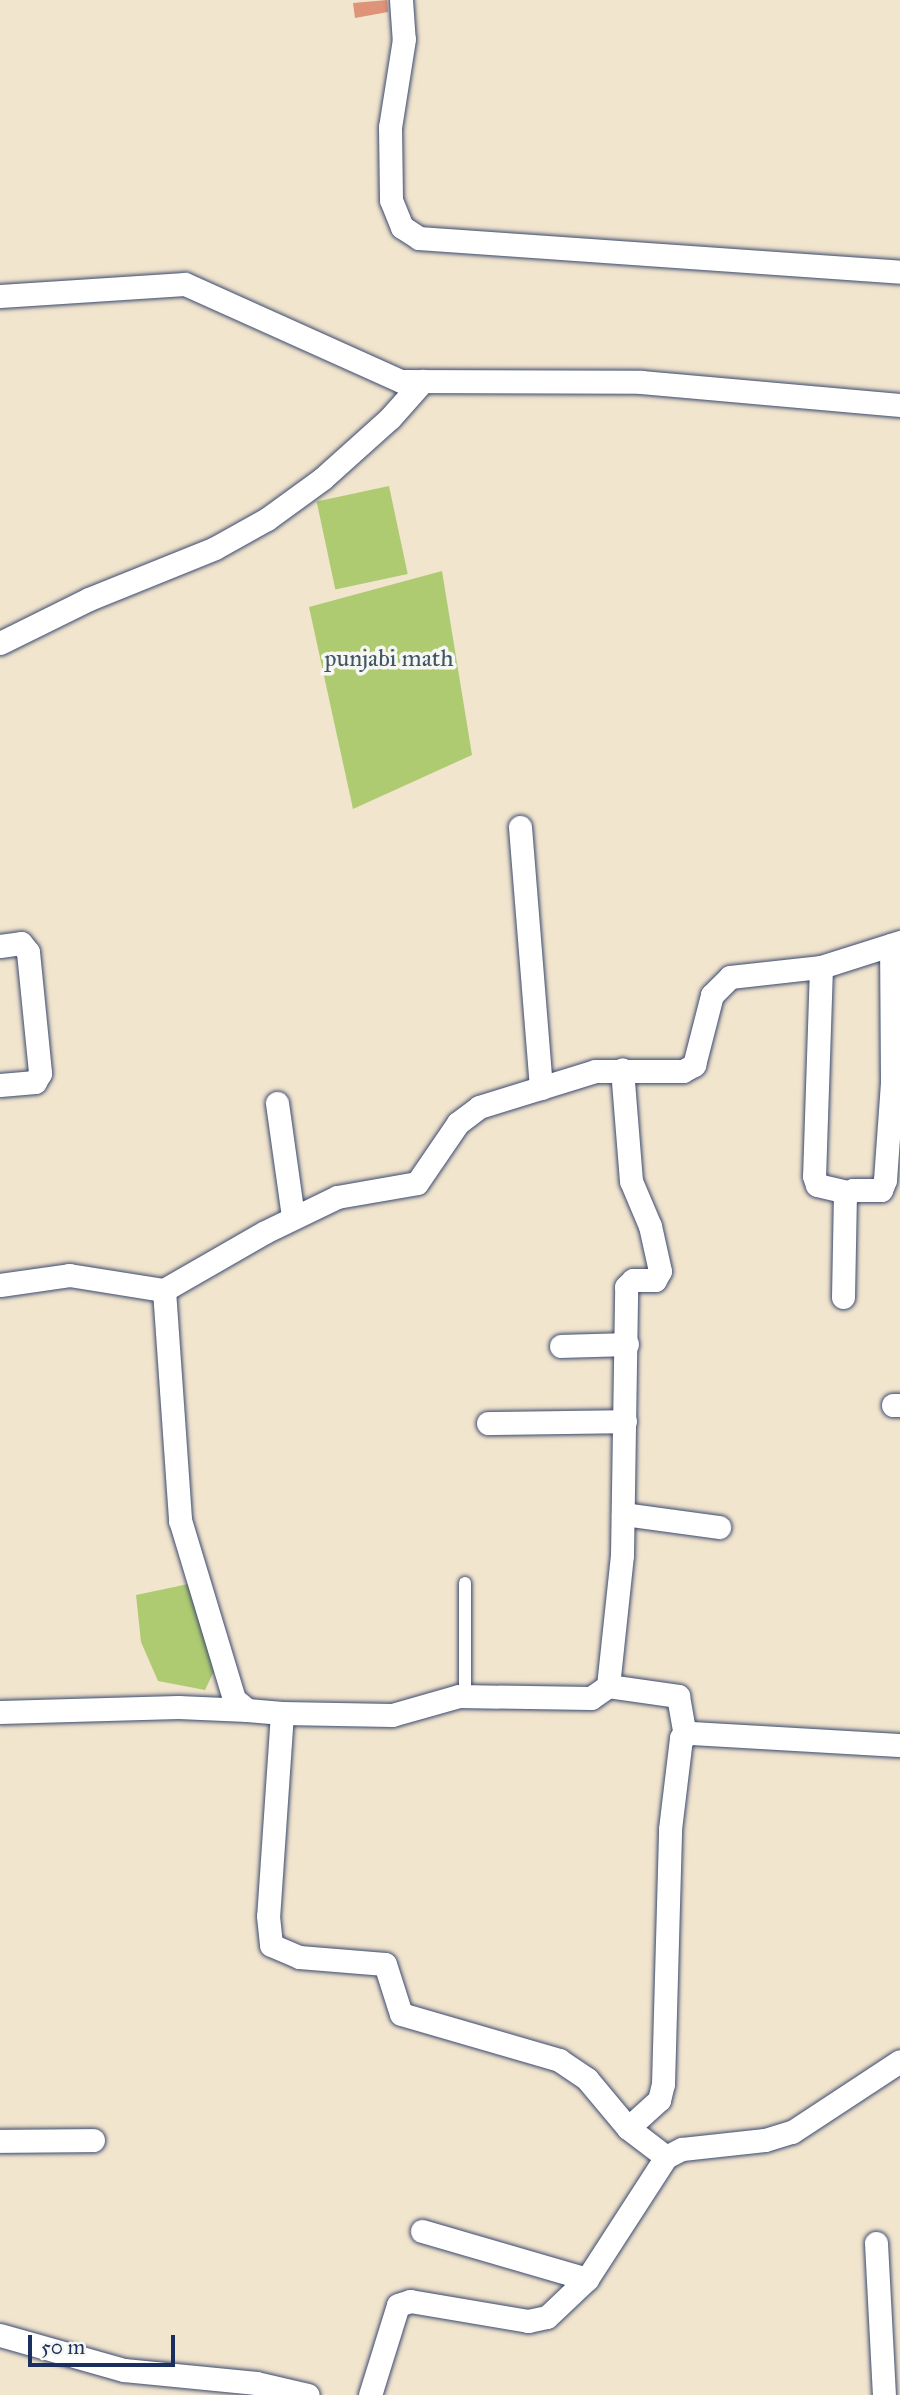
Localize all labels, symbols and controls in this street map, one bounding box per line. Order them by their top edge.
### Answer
park label: punjabi math [324,645,454,673]
scale bar [32,2322,178,2366]
text: 50 m [41,2334,85,2360]

